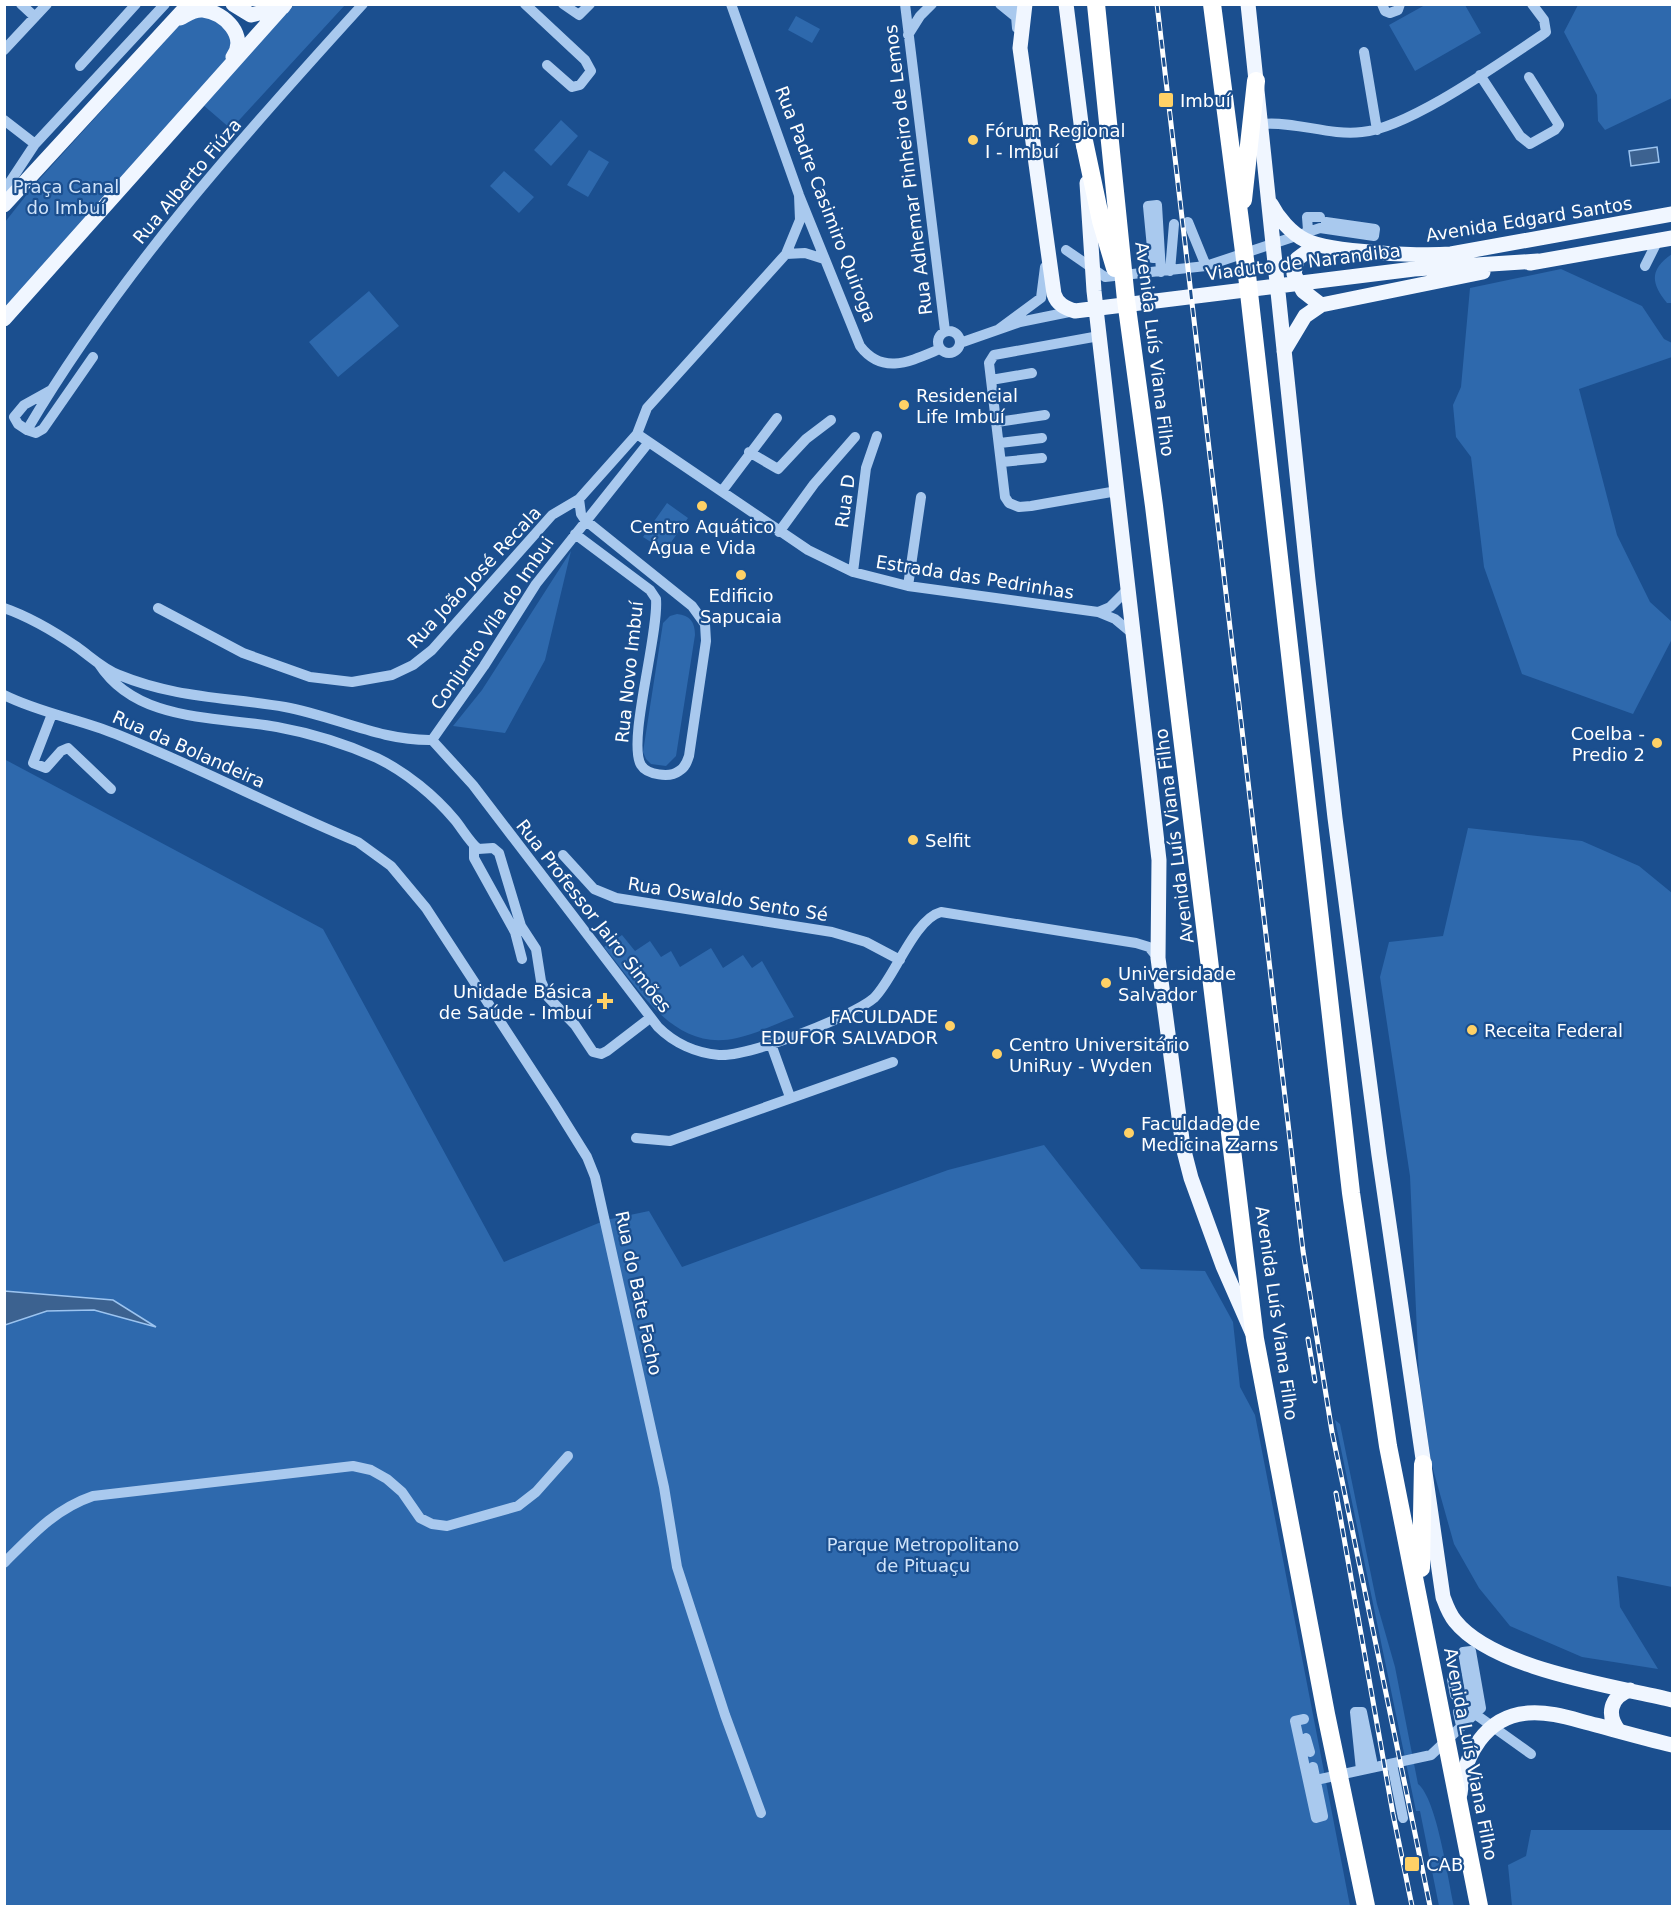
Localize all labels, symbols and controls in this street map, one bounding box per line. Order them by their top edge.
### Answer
street label: Rua Adhemar Pinheiro de Lemos [880,24,936,316]
street label: Rua Padre Casimiro Quiroga [771,83,881,325]
place label: Imbuí [1180,90,1232,111]
marker: Imbuí [1157,91,1175,109]
street label: Rua Alberto Fiúza [129,114,245,248]
place label: Fórum Regional I - Imbuí [985,120,1125,162]
marker: Fórum Regional I - Imbuí [966,133,980,147]
park label: Praça Canal do Imbuí [13,176,119,218]
street label: Avenida Edgard Santos [1424,192,1634,246]
street label: Avenida Luís Viana Filho [1131,240,1179,458]
street label: Viaduto de Narandiba [1204,240,1402,284]
place label: Residencial Life Imbuí [916,385,1018,427]
marker: Residencial Life Imbuí [897,398,911,412]
street label: Rua D [831,473,859,529]
marker: Centro Aquático Água e Vida [695,499,709,513]
street label: Rua João José Recala [403,502,545,652]
place label: Centro Aquático Água e Vida [630,516,774,558]
street label: Conjunto Vila do Imbui [426,533,558,713]
street label: Estrada das Pedrinhas [874,551,1076,603]
marker: Edificio Sapucaia [734,568,748,582]
place label: Edificio Sapucaia [700,585,782,627]
street label: Rua Novo Imbuí [611,599,647,744]
street label: Rua da Bolandeira [109,706,269,792]
place label: Coelba - Predio 2 [1571,723,1645,765]
street label: Avenida Luís Viana Filho [1150,727,1198,945]
marker: Coelba - Predio 2 [1650,736,1664,750]
street label: Rua Professor Jairo Simões [512,815,676,1017]
place label: Selfit [925,830,971,851]
marker: Selfit [906,833,920,847]
street label: Rua Oswaldo Sento Sé [626,873,830,925]
place label: Universidade Salvador [1118,963,1236,1005]
marker: Universidade Salvador [1099,976,1113,990]
place label: Unidade Básica de Saúde - Imbuí [439,981,593,1023]
marker: Unidade Básica de Saúde - Imbuí [596,992,614,1010]
place label: FACULDADE EDUFOR SALVADOR [761,1006,938,1048]
marker: FACULDADE EDUFOR SALVADOR [943,1019,957,1033]
place label: Receita Federal [1484,1020,1623,1041]
marker: Receita Federal [1465,1023,1479,1037]
place label: Centro Universitário UniRuy - Wyden [1009,1034,1189,1076]
marker: Centro Universitário UniRuy - Wyden [990,1047,1004,1061]
place label: Faculdade de Medicina Zarns [1141,1113,1278,1155]
marker: Faculdade de Medicina Zarns [1122,1126,1136,1140]
street label: Avenida Luís Viana Filho [1252,1204,1302,1422]
street label: Rua do Bate Facho [611,1209,667,1377]
park label: Parque Metropolitano de Pituaçu [827,1534,1019,1576]
street label: Avenida Luís Viana Filho [1440,1646,1502,1862]
place label: CAB [1426,1854,1463,1875]
marker: CAB [1403,1855,1421,1873]

